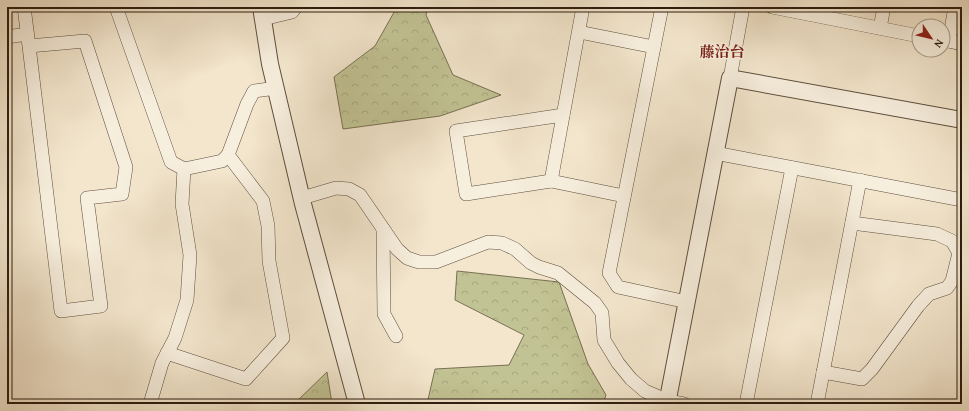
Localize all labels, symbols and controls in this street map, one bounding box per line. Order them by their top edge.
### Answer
north arrow [911,18,951,58]
text: N [930,36,948,52]
district label: 藤治台 [699,41,745,62]

